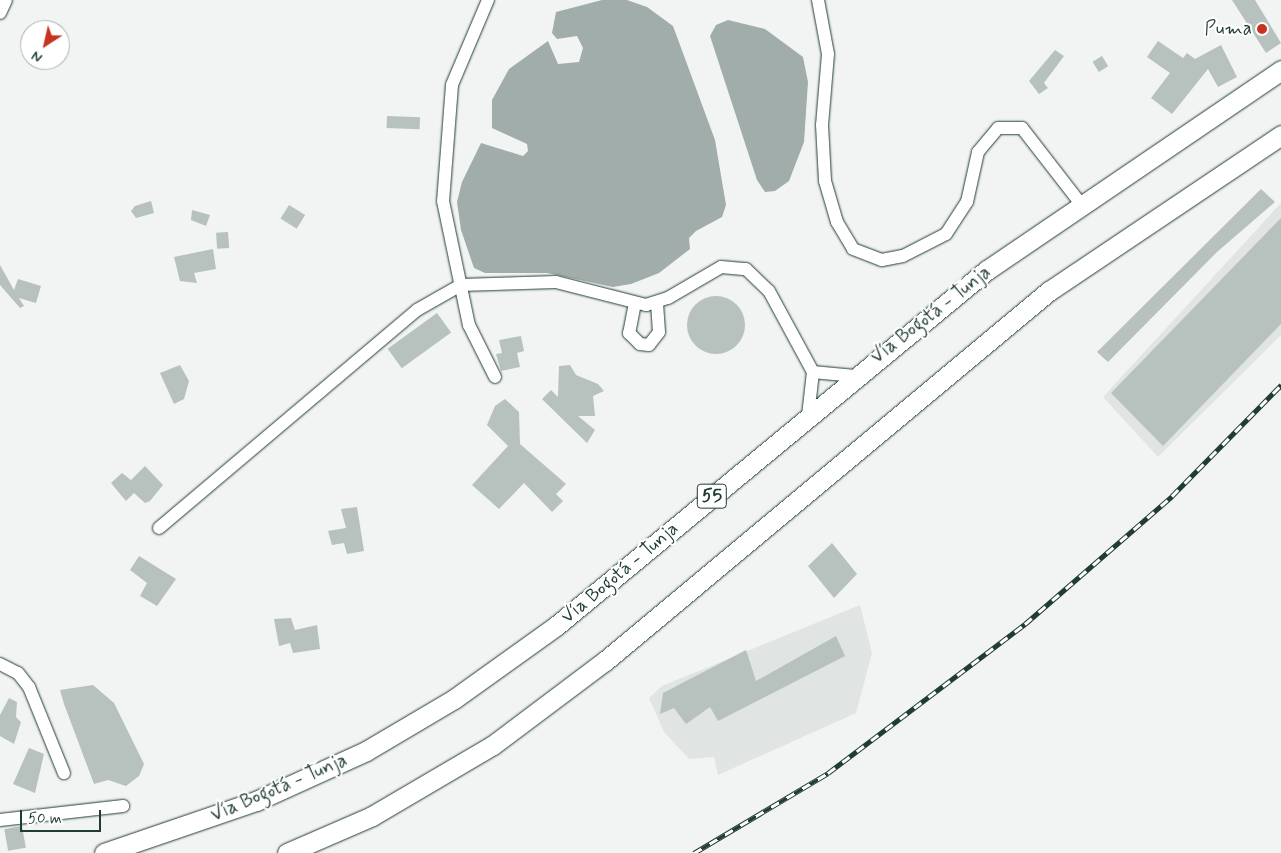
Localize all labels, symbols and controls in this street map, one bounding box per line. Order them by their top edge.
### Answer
place label: Puma [1204,18,1252,40]
north arrow [20,20,70,70]
marker: Puma [1256,23,1268,35]
text: N [28,46,46,67]
street label: Vía Bogotá - Tunja [866,261,996,369]
road number: 55 [696,481,728,512]
street label: Vía Bogotá - Tunja [556,517,684,629]
street label: Vía Bogotá - Tunja [207,749,351,827]
scale bar [22,800,104,832]
text: 50 m [28,809,62,829]

